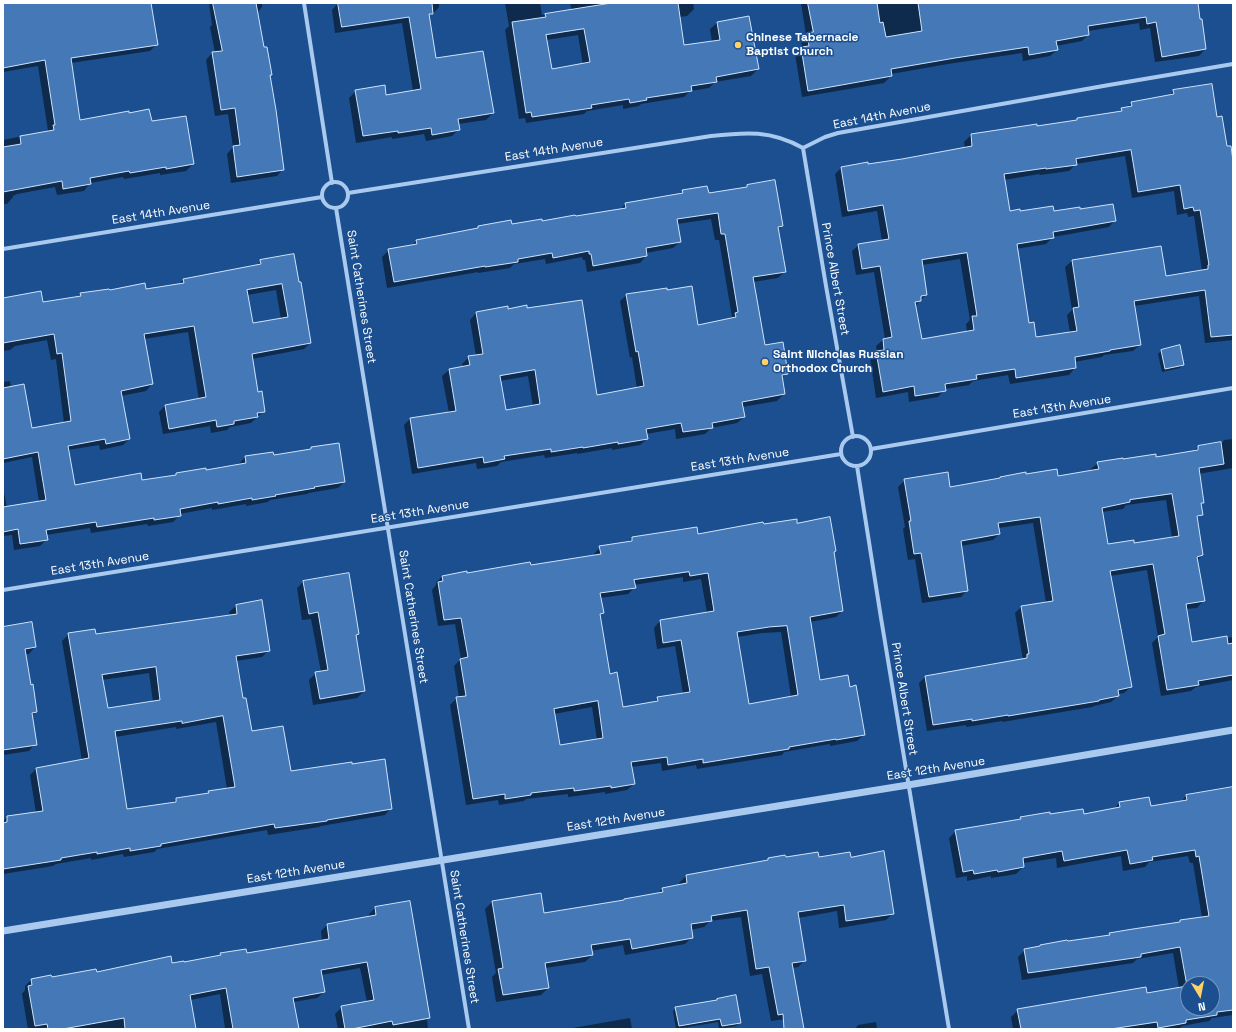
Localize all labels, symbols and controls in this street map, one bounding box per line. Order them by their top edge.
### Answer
place label: Chinese Tabernacle Baptist Church [746,31,859,59]
marker: Chinese Tabernacle Baptist Church [733,40,743,50]
street label: East 14th Avenue [832,99,932,133]
street label: East 14th Avenue [504,135,604,165]
street label: East 14th Avenue [111,198,211,228]
street label: Prince Albert Street [818,221,852,337]
street label: Saint Catherines Street [343,229,379,365]
place label: Saint Nicholas Russian Orthodox Church [773,348,904,376]
marker: Saint Nicholas Russian Orthodox Church [760,357,770,367]
street label: East 13th Avenue [1012,392,1112,422]
street label: East 13th Avenue [690,445,790,475]
street label: East 13th Avenue [370,497,470,527]
street label: East 13th Avenue [50,549,150,579]
street label: Saint Catherines Street [395,549,431,685]
street label: Prince Albert Street [888,641,920,757]
street label: East 12th Avenue [886,754,986,784]
street label: East 12th Avenue [566,805,666,835]
street label: East 12th Avenue [246,857,346,887]
street label: Saint Catherines Street [446,869,482,1005]
north arrow [1180,976,1220,1016]
text: N [1197,999,1207,1014]

